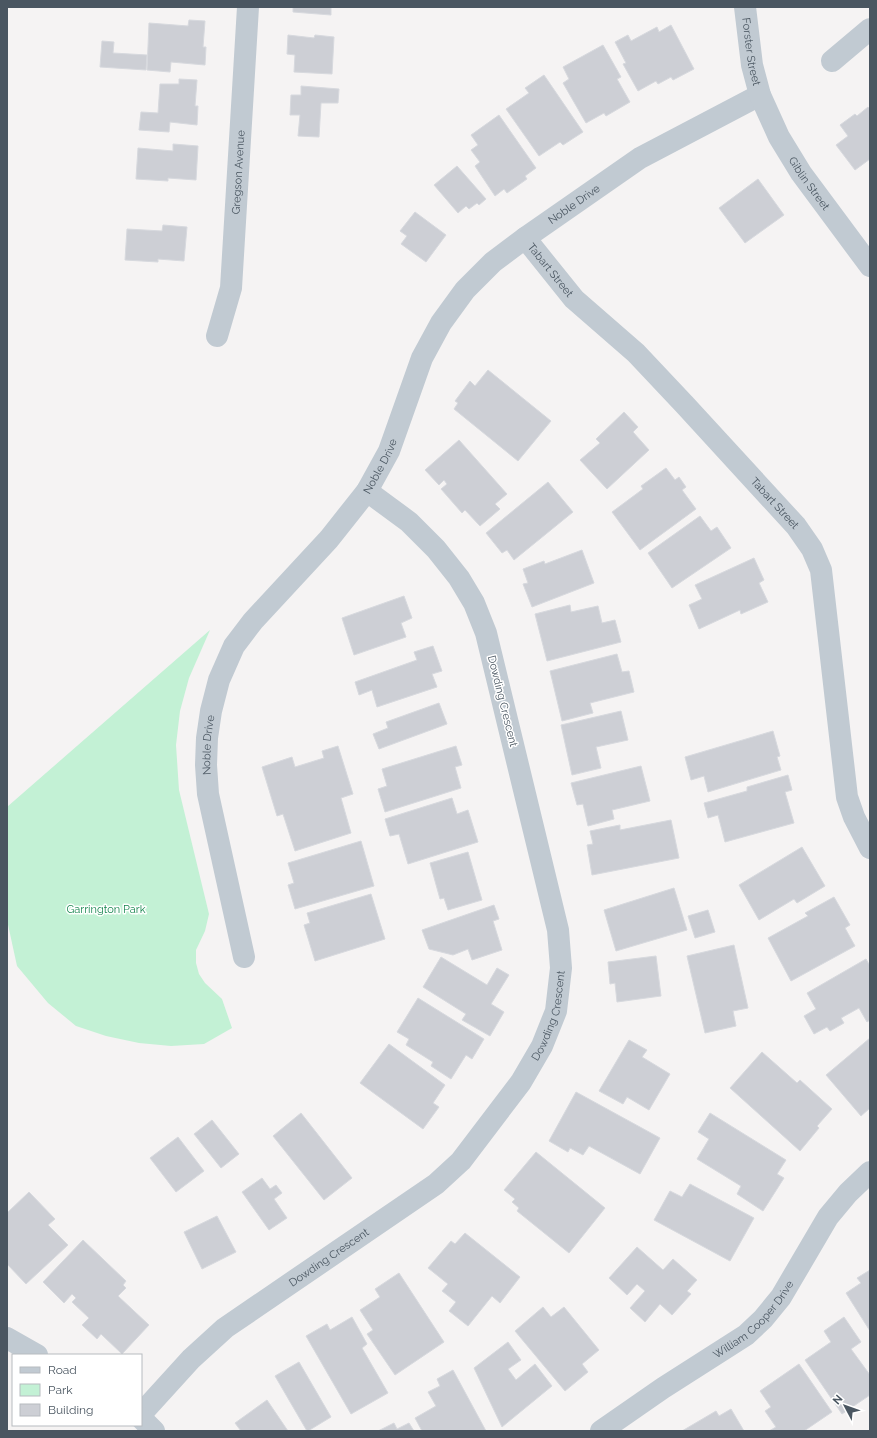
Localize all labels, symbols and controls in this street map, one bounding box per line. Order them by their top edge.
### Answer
street label: Forster Street [739,17,763,87]
street label: Gregson Avenue [229,129,248,215]
street label: Giblin Street [786,155,832,213]
street label: Noble Drive [546,182,603,227]
street label: Tabart Street [525,241,576,300]
street label: Noble Drive [361,437,400,496]
street label: Tabart Street [748,475,802,532]
street label: Dowding Crescent [485,654,520,748]
street label: Noble Drive [200,714,217,776]
park label: Garrington Park [66,903,146,916]
street label: Dowding Crescent [529,970,568,1063]
street label: Dowding Crescent [287,1226,372,1289]
street label: William Cooper Drive [711,1278,797,1361]
legend [12,1354,142,1426]
text: Road [48,1363,77,1377]
text: Park [48,1383,73,1397]
north arrow [825,1386,865,1426]
text: N [830,1392,845,1407]
text: Building [48,1403,94,1417]

